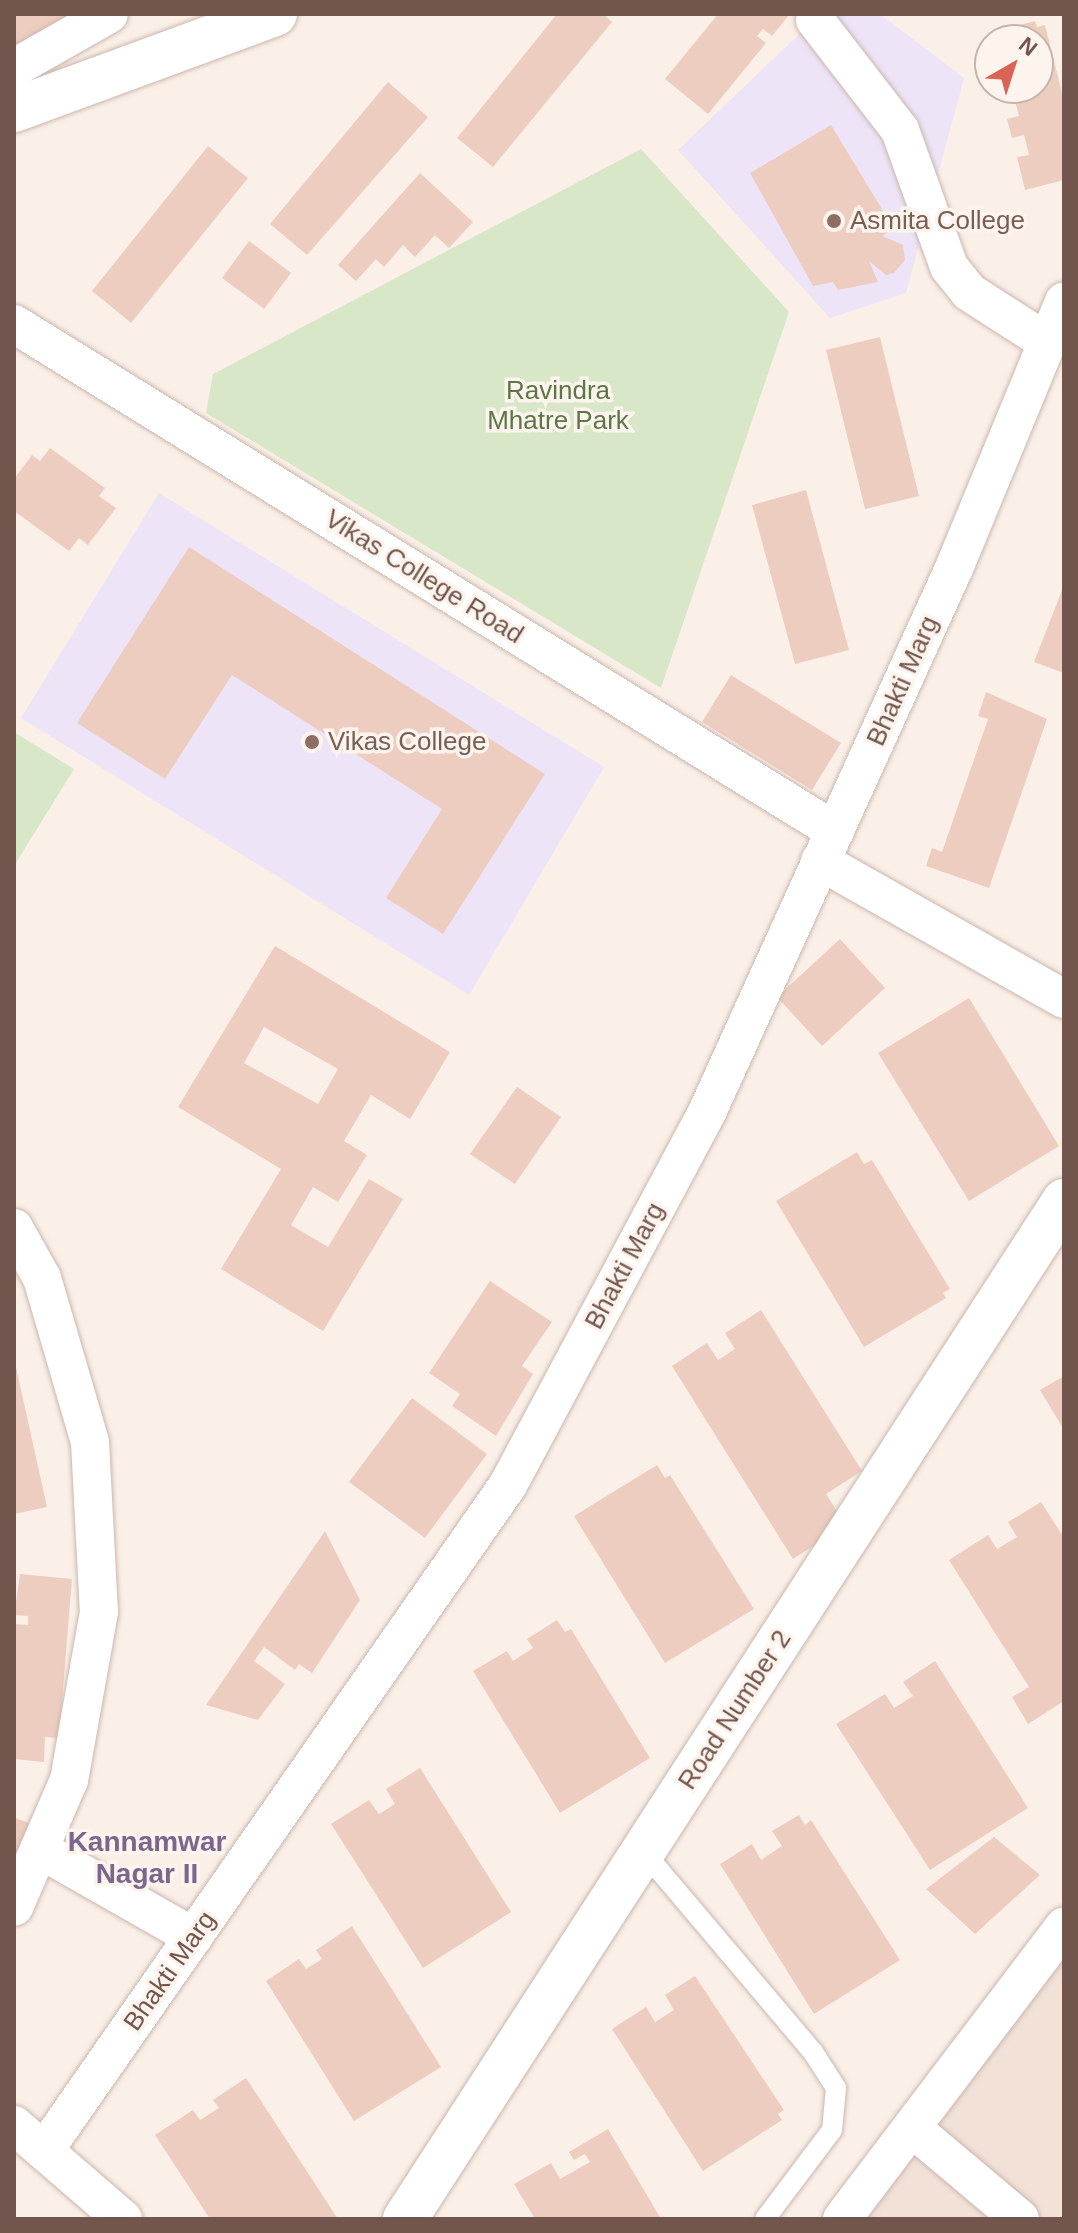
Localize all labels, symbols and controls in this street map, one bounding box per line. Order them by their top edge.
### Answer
north arrow [974,24,1054,104]
text: N [1014,32,1042,61]
place label: Asmita College [850,205,1025,237]
marker: Asmita College [825,212,843,230]
park label: Ravindra Mhatre Park [487,375,629,436]
street label: Vikas College Road [319,503,529,651]
street label: Bhakti Marg [861,611,945,751]
place label: Vikas College [328,726,487,758]
marker: Vikas College [303,733,321,751]
street label: Bhakti Marg [579,1197,671,1335]
street label: Road Number 2 [672,1625,798,1795]
district label: Kannamwar Nagar II [68,1825,226,1891]
street label: Bhakti Marg [117,1905,223,2037]

